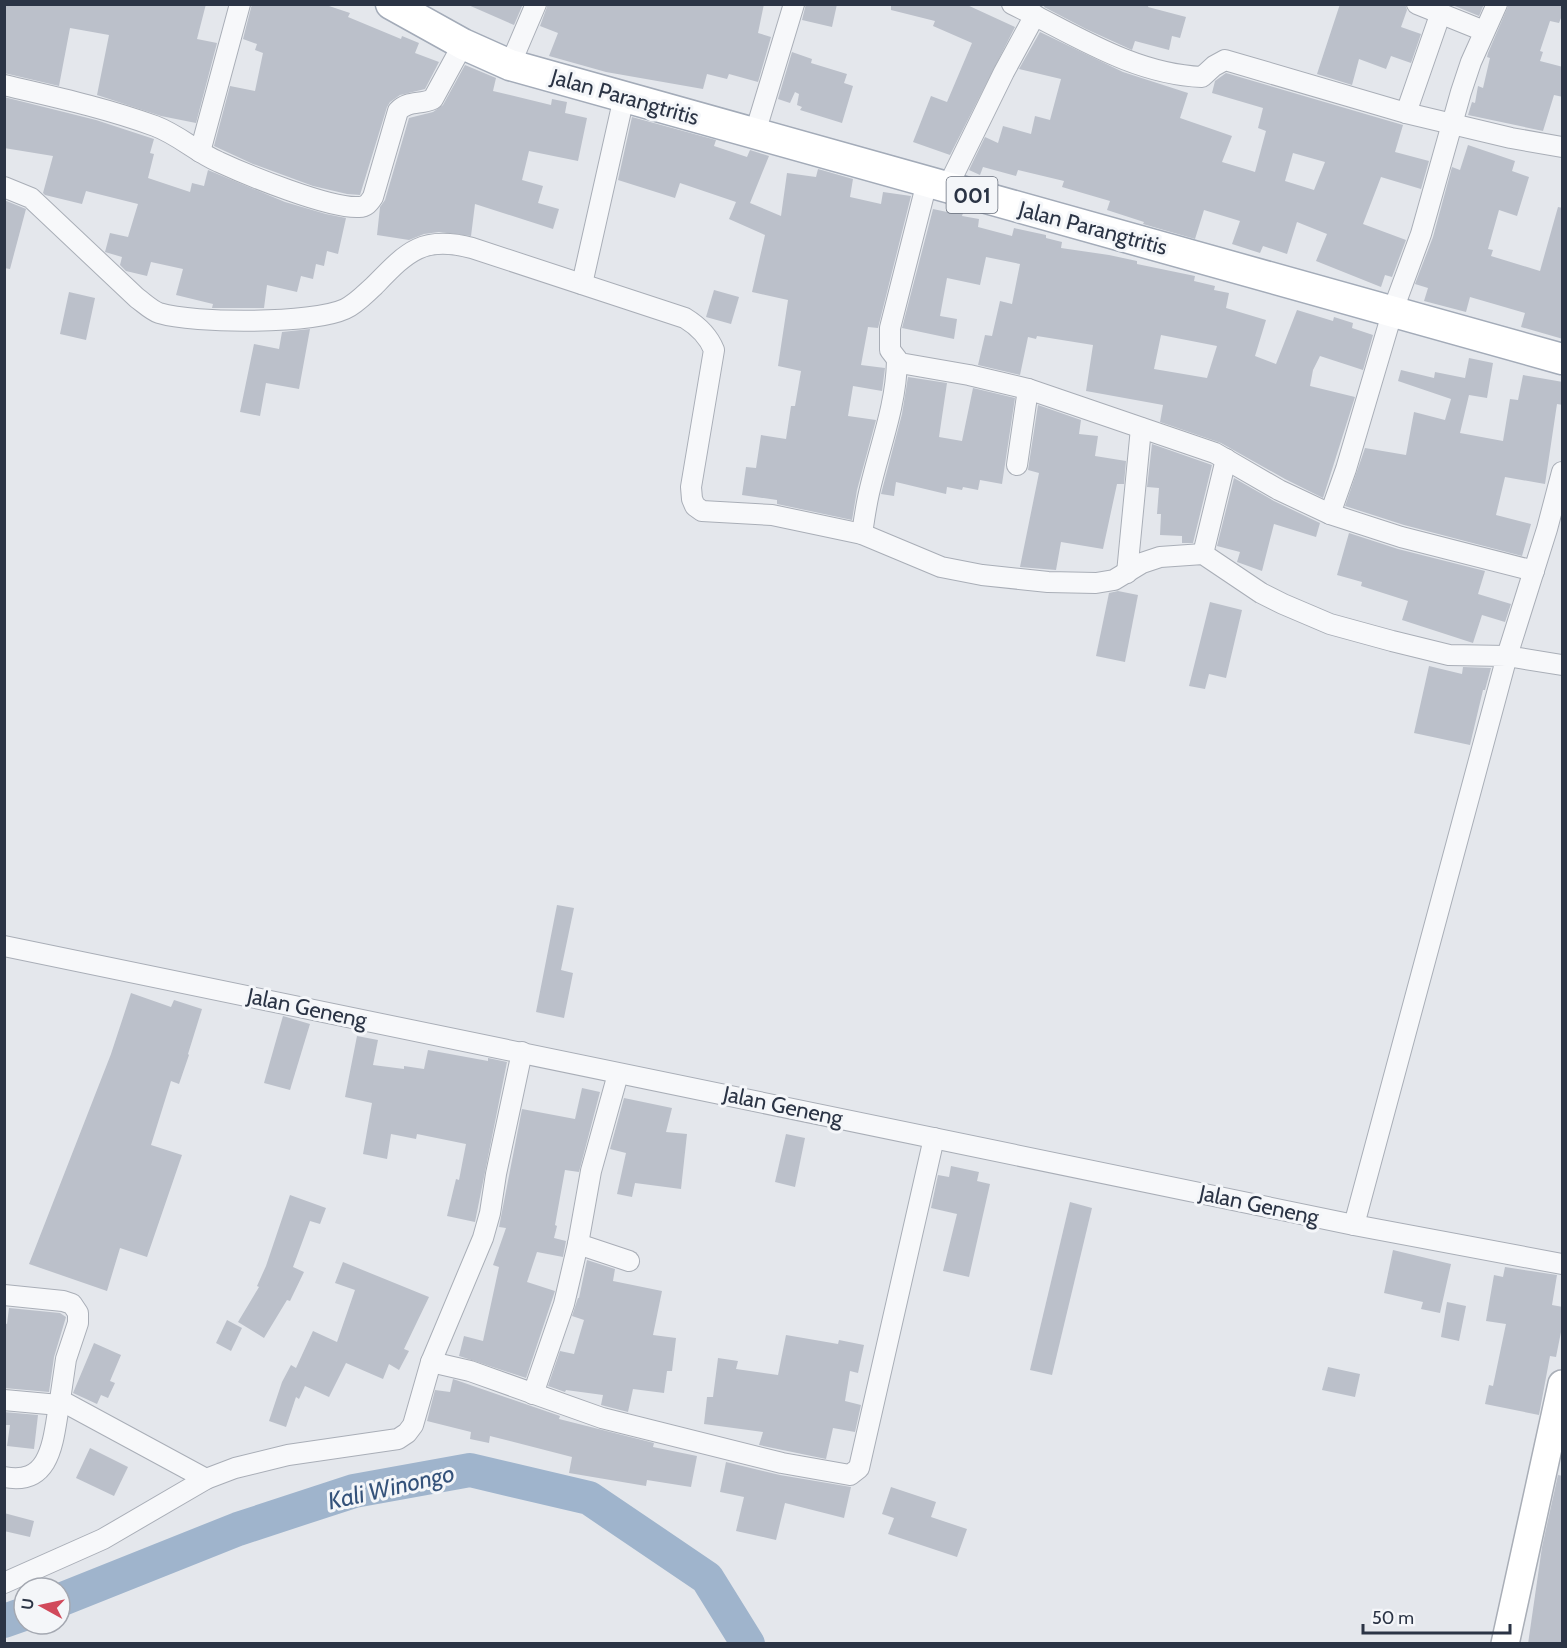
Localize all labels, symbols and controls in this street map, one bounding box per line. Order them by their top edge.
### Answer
street label: Jalan Parangtritis [547,63,702,131]
road number: 001 [946,177,998,213]
street label: Jalan Parangtritis [1015,195,1170,261]
street label: Jalan Geneng [244,982,370,1034]
street label: Jalan Geneng [720,1080,846,1132]
street label: Jalan Geneng [1196,1179,1322,1231]
water label: Kali Winongo [325,1458,457,1516]
north arrow [12,1576,72,1636]
text: U [17,1597,38,1611]
scale bar [1363,1597,1510,1635]
text: 50 m [1372,1607,1414,1629]

